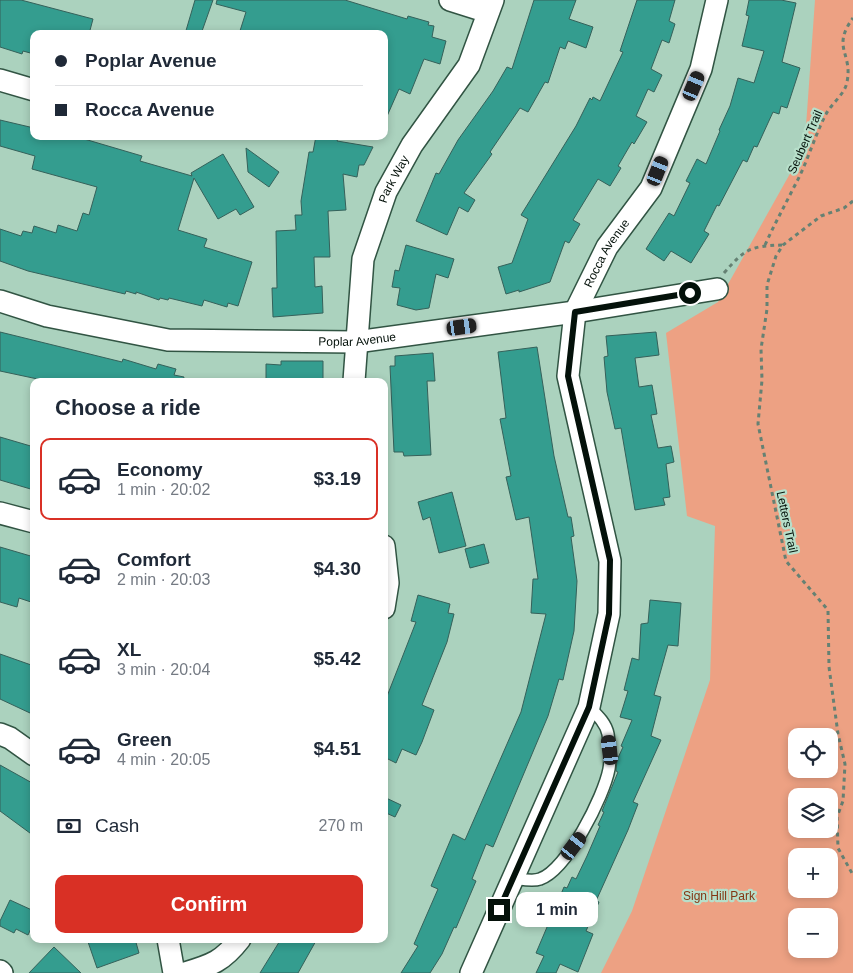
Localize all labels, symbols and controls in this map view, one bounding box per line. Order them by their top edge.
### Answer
text: Poplar Avenue [85,50,217,71]
car [681,69,706,103]
text: Rocca Avenue [85,99,215,120]
street label: Seubert Trail [785,108,825,176]
street label: Park Way [376,153,412,205]
car [645,154,670,188]
street label: Rocca Avenue [581,216,633,290]
route start [679,282,701,304]
car [446,317,477,337]
street label: Poplar Avenue [318,330,397,349]
text: Choose a ride [55,395,200,420]
icon: car [57,457,102,502]
text: Economy [117,459,203,480]
text: $3.19 [313,468,361,489]
text: 1 min · 20:02 [117,481,210,498]
street label: Letters Trail [774,490,800,554]
icon: car [57,547,102,592]
text: Comfort [117,549,191,570]
text: $4.30 [313,558,361,579]
text: 2 min · 20:03 [117,571,210,588]
icon: car [57,637,102,682]
text: XL [117,639,141,660]
text: $5.42 [313,648,361,669]
text: 3 min · 20:04 [117,661,210,678]
icon: car [57,727,102,772]
map controls [788,728,838,958]
button: locate [788,728,838,778]
text: Green [117,729,172,750]
car [600,734,619,766]
text: $4.51 [313,738,361,759]
text: 4 min · 20:05 [117,751,210,768]
button: layers [788,788,838,838]
icon: cash [55,812,83,840]
text: Cash [95,815,139,836]
text: 270 m [319,817,363,834]
car [558,830,589,862]
button: + [788,848,838,898]
button: Confirm [55,875,363,933]
park label: Sign Hill Park [683,889,756,903]
callout: 1 min [516,892,599,928]
route end [488,899,510,921]
text: 1 min [536,901,578,918]
button: − [788,908,838,958]

